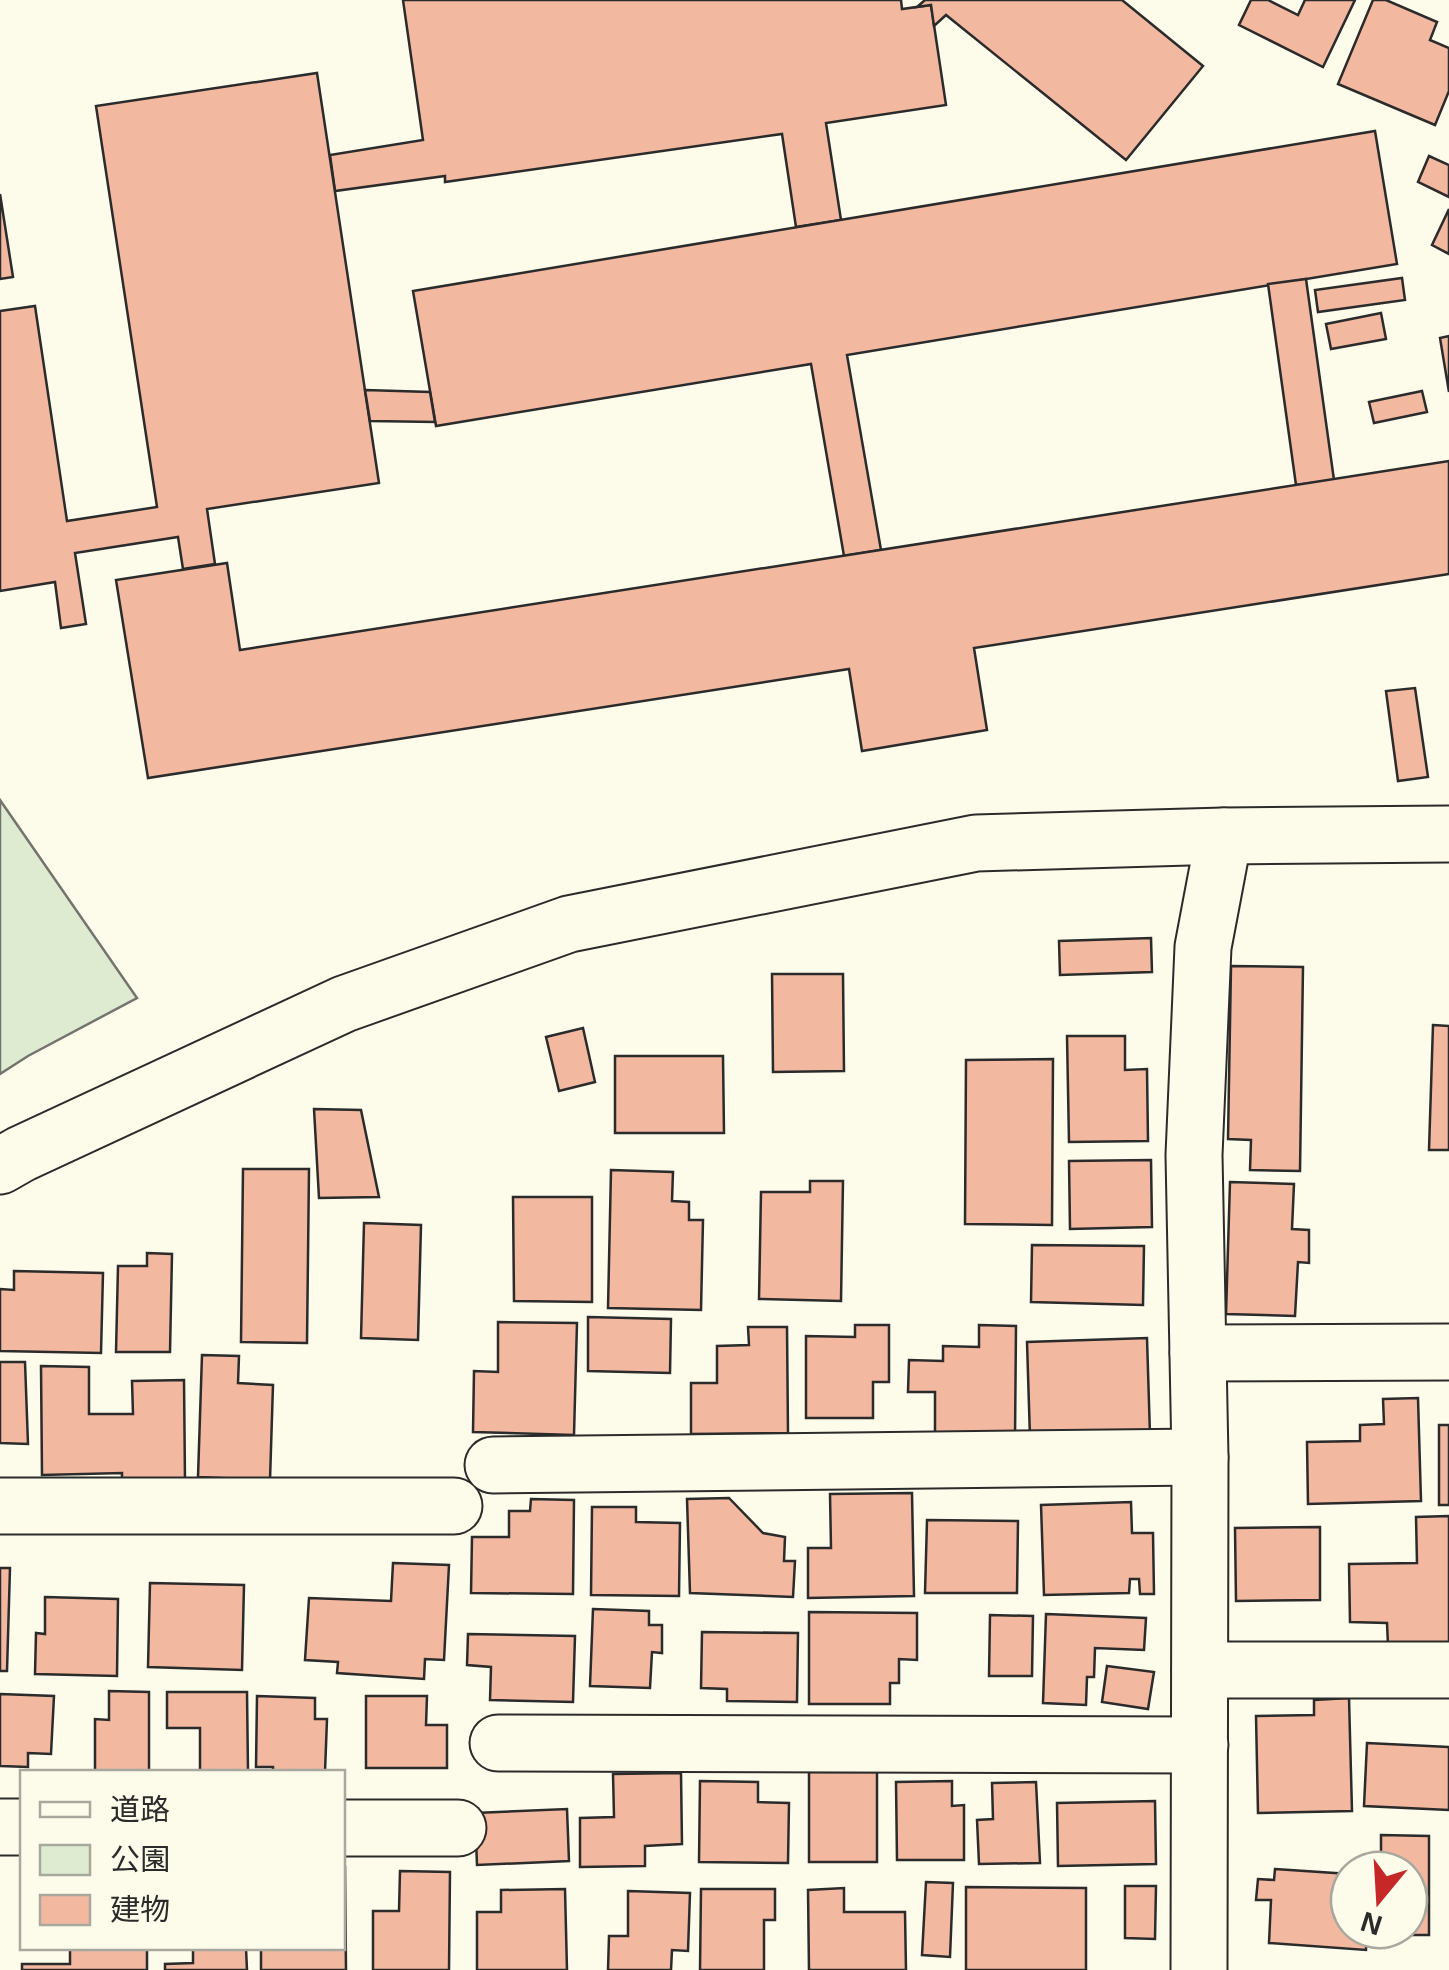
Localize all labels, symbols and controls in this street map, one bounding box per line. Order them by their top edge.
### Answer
legend [20,1770,345,1950]
text: 道路 [110,1793,170,1826]
text: 公園 [110,1843,170,1876]
north arrow [1329,1850,1429,1950]
text: 建物 [110,1893,170,1926]
text: N [1357,1905,1386,1941]

